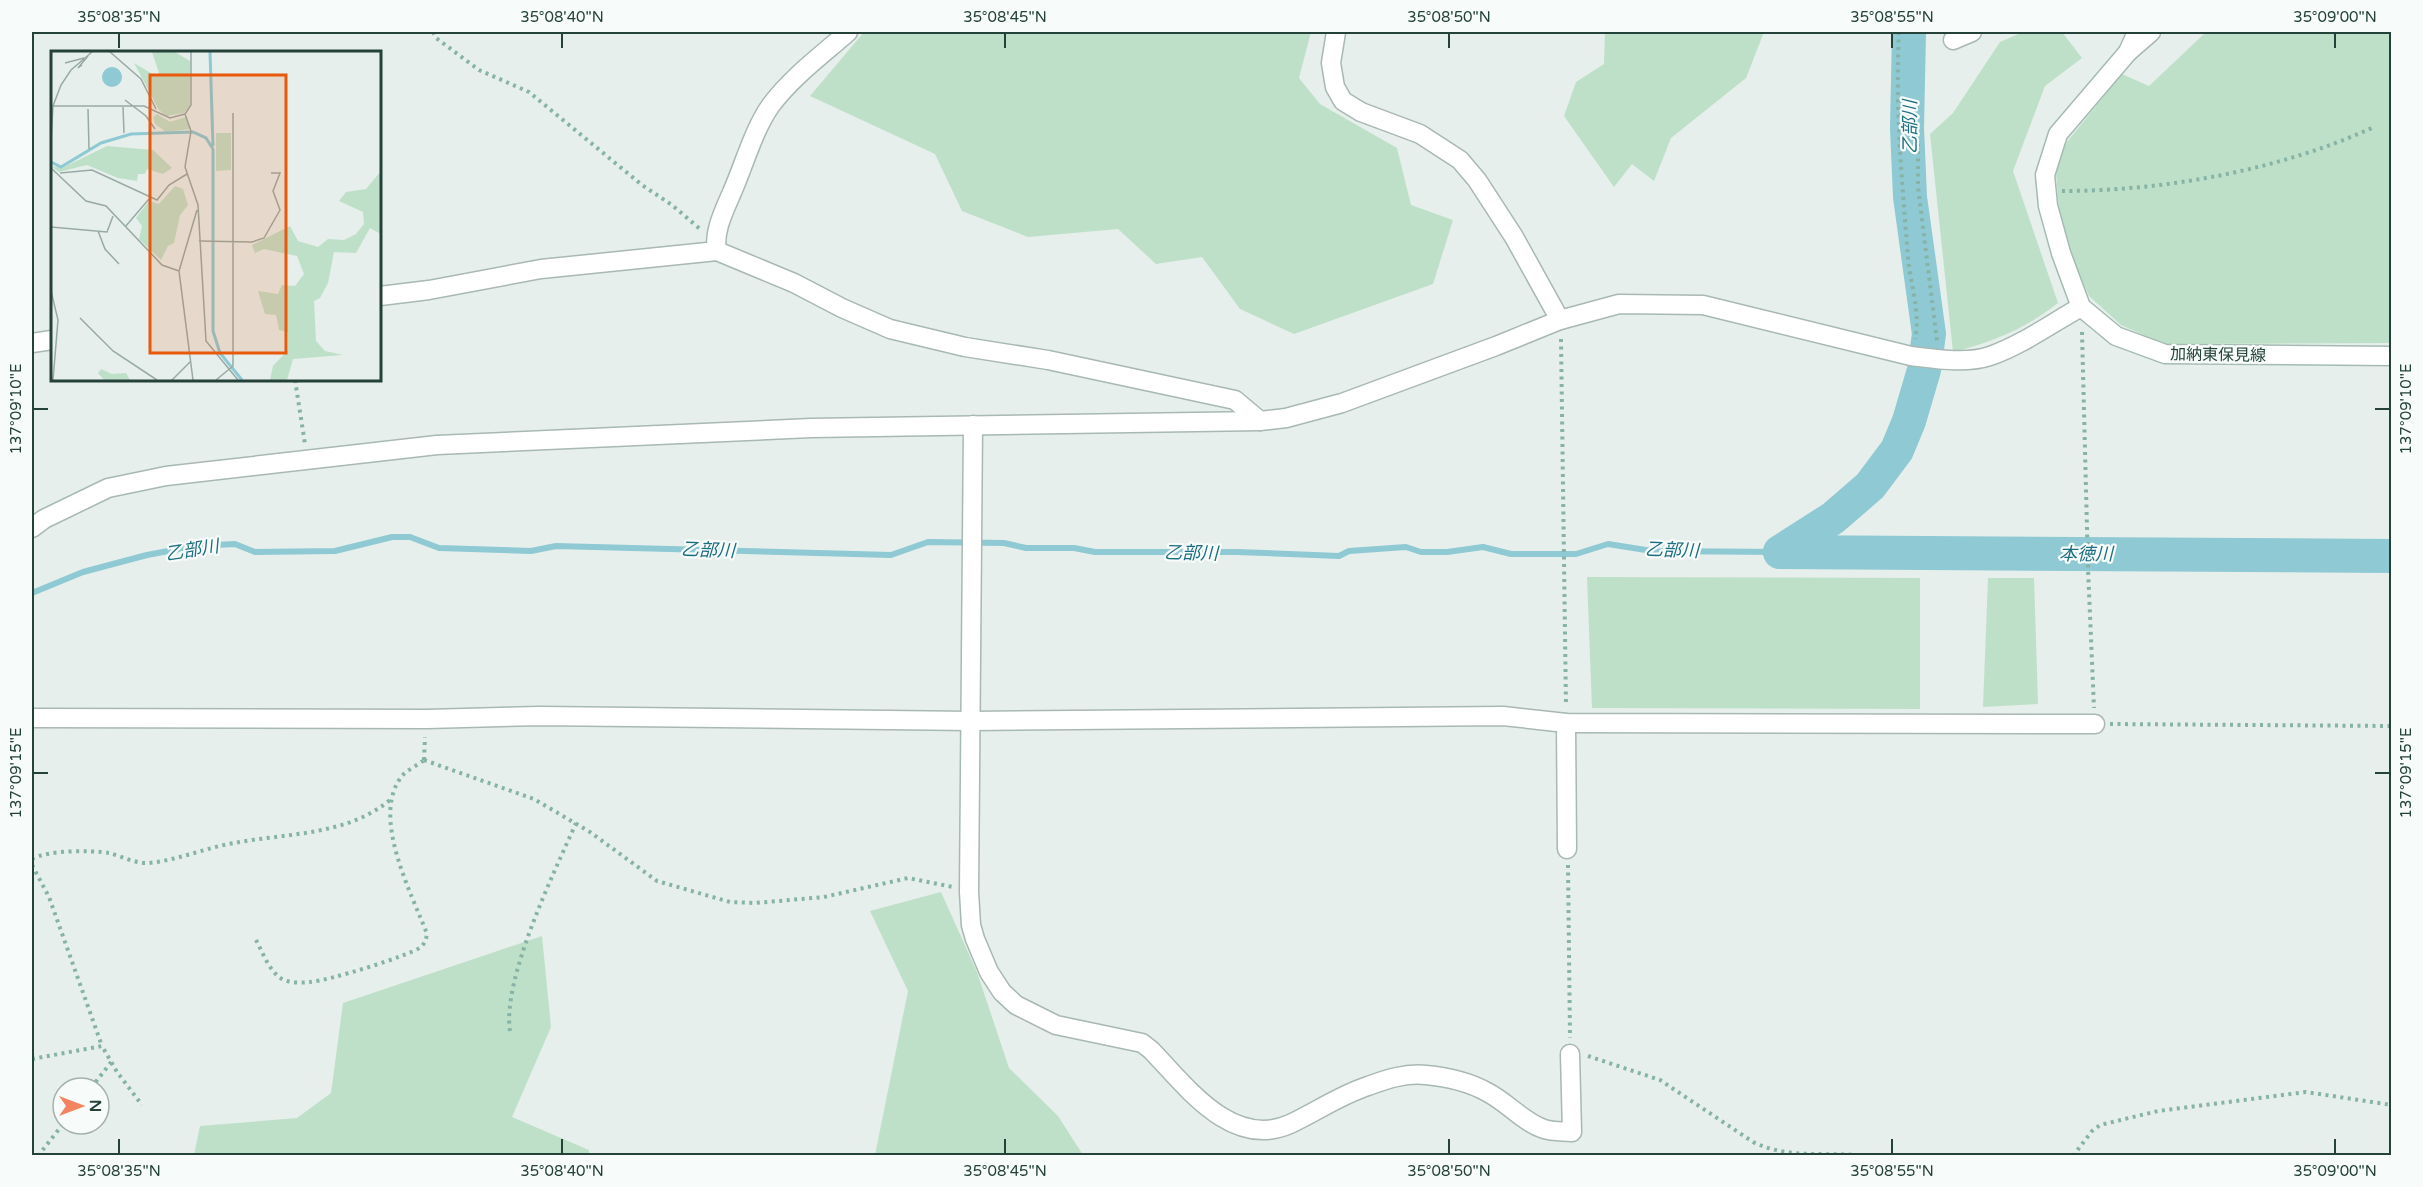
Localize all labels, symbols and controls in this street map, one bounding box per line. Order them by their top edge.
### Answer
text: 35°08'35"N [77,8,161,26]
text: 35°08'40"N [520,8,604,26]
text: 35°08'45"N [963,8,1047,26]
text: 35°08'50"N [1407,8,1491,26]
text: 35°08'55"N [1850,8,1934,26]
text: 35°09'00"N [2293,8,2377,26]
inset map [51,51,381,381]
water label: 乙部川 [1899,98,1921,154]
street label: 加納東保見線 [2170,344,2266,366]
text: 137°09'10"E [7,364,25,454]
text: 137°09'10"E [2397,364,2415,454]
water label: 乙部川 [164,535,222,565]
water label: 乙部川 [681,538,737,562]
water label: 乙部川 [1645,538,1701,562]
water label: 乙部川 [1164,542,1220,565]
water label: 本徳川 [2059,543,2115,565]
text: 137°09'15"E [7,728,25,818]
text: 137°09'15"E [2397,728,2415,818]
north arrow [51,1076,111,1136]
text: N [85,1100,105,1112]
text: 35°08'35"N [77,1162,161,1180]
text: 35°08'40"N [520,1162,604,1180]
text: 35°08'45"N [963,1162,1047,1180]
text: 35°08'50"N [1407,1162,1491,1180]
text: 35°08'55"N [1850,1162,1934,1180]
text: 35°09'00"N [2293,1162,2377,1180]

